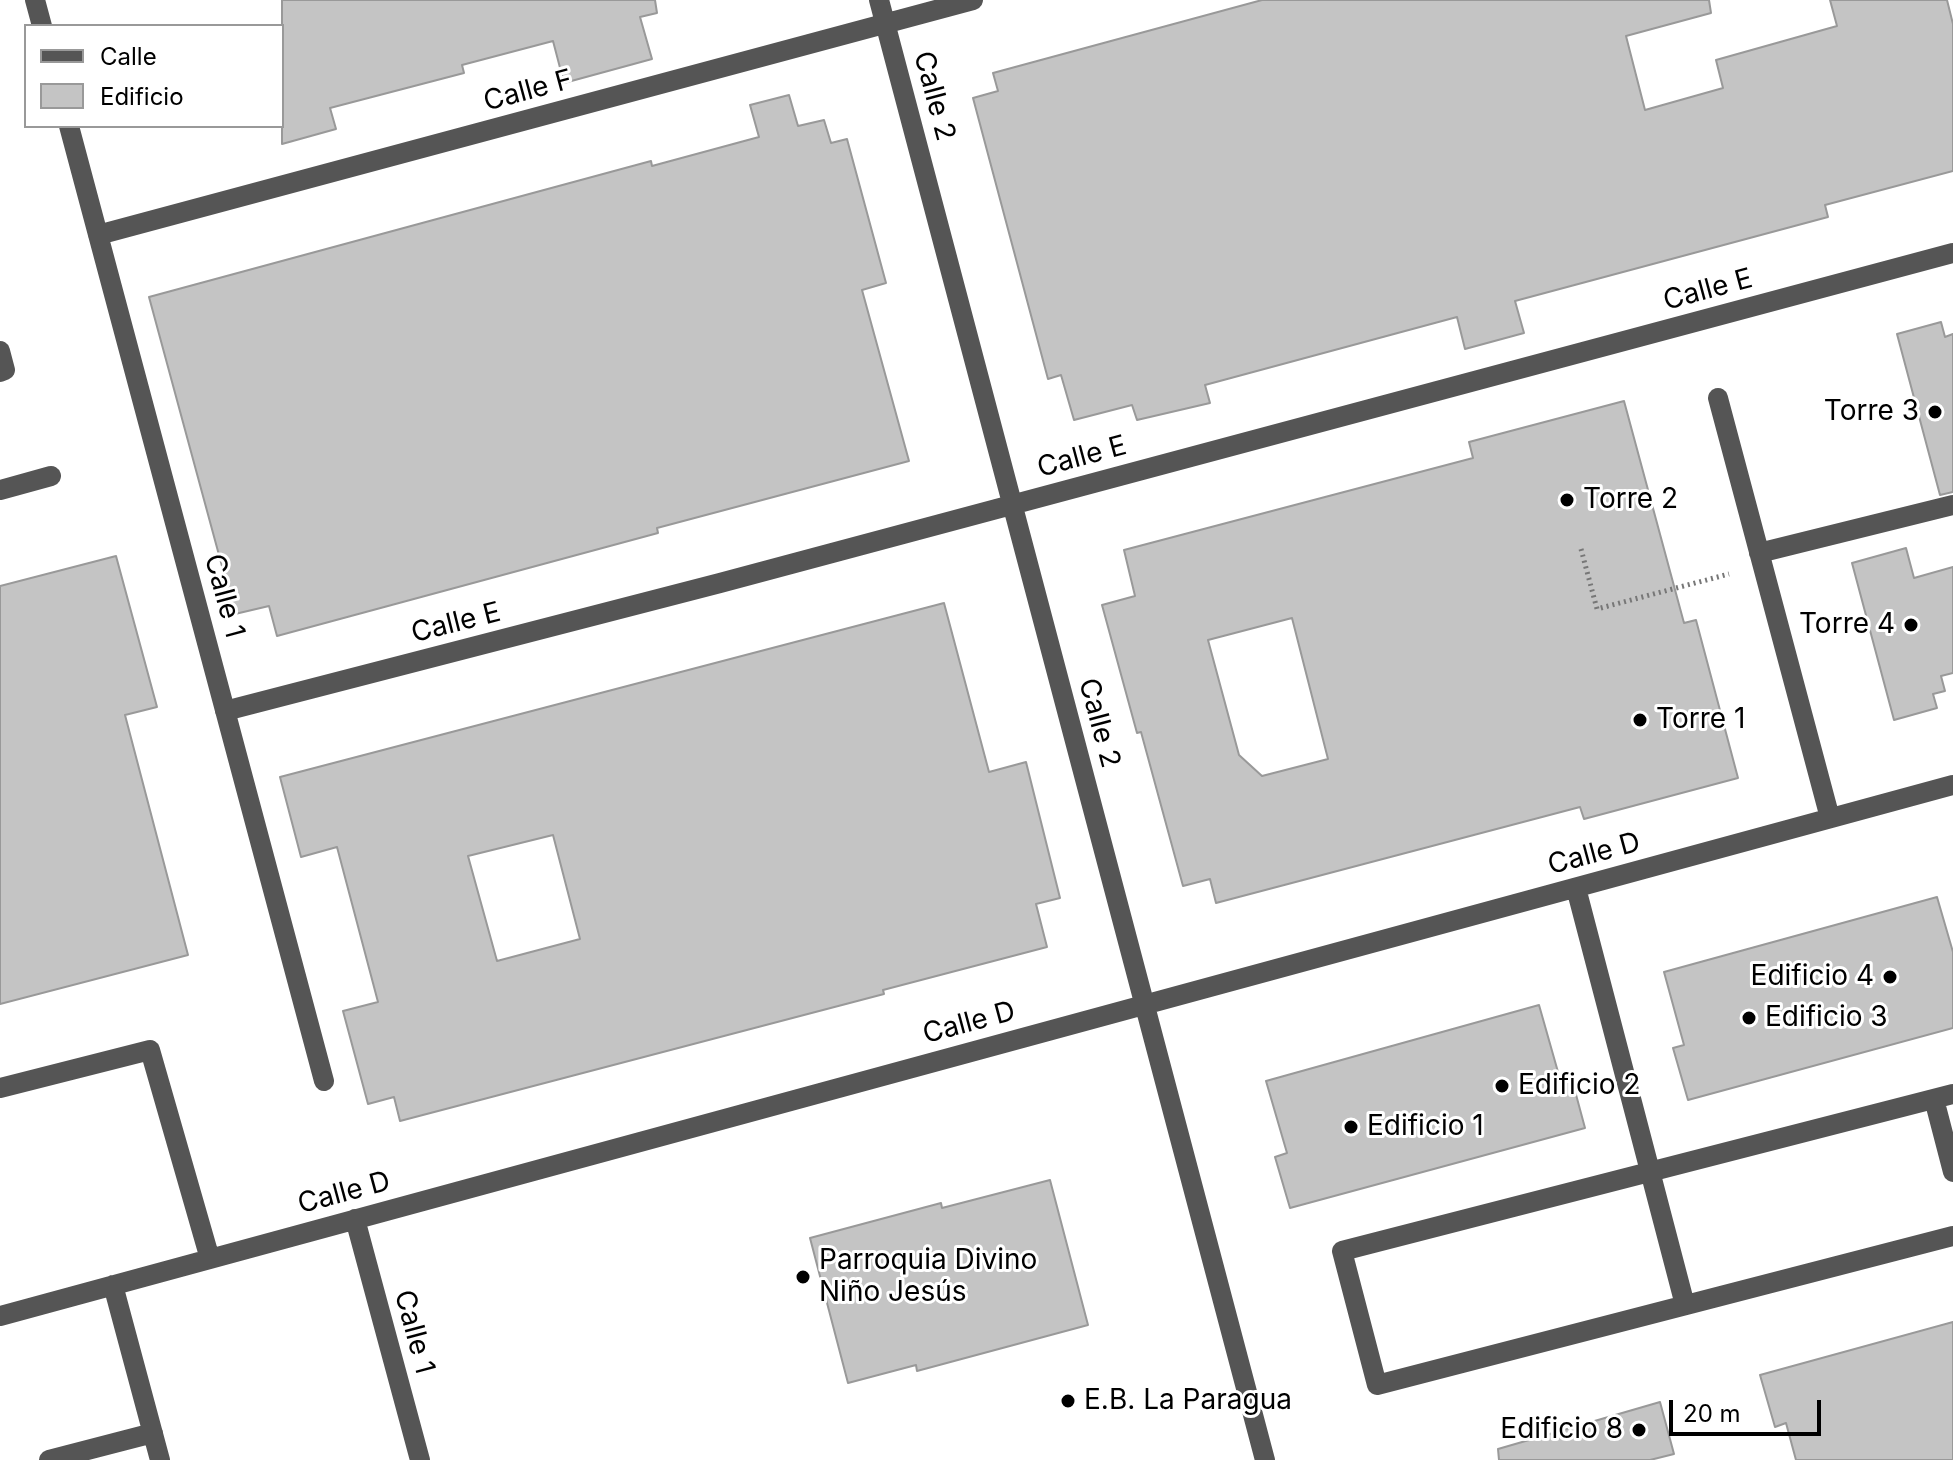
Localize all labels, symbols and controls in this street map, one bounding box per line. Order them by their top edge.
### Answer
legend [24,24,284,128]
text: Calle [100,42,157,71]
street label: Calle 2 [906,48,962,144]
street label: Calle F [480,63,576,119]
text: Edificio [100,82,184,111]
street label: Calle E [1660,262,1756,318]
place label: Torre 3 [1824,395,1919,429]
marker: Torre 3 [1926,403,1944,421]
street label: Calle E [1034,429,1130,485]
place label: Torre 2 [1583,483,1678,517]
marker: Torre 2 [1558,491,1576,509]
street label: Calle 1 [197,550,251,642]
street label: Calle E [408,596,504,650]
place label: Torre 4 [1799,608,1895,642]
marker: Torre 4 [1902,616,1920,634]
street label: Calle 2 [1071,675,1127,771]
place label: Torre 1 [1656,703,1745,737]
marker: Torre 1 [1631,711,1649,729]
street label: Calle D [1544,826,1644,882]
place label: Edificio 4 [1751,960,1874,994]
marker: Edificio 4 [1881,968,1899,986]
street label: Calle D [919,995,1019,1051]
place label: Edificio 3 [1765,1001,1888,1035]
marker: Edificio 3 [1740,1009,1758,1027]
place label: Edificio 2 [1518,1069,1640,1103]
marker: Edificio 2 [1493,1077,1511,1095]
place label: Edificio 1 [1367,1110,1484,1144]
marker: Edificio 1 [1342,1118,1360,1136]
street label: Calle D [294,1165,394,1221]
place label: Parroquia Divino Niño Jesús [819,1244,1037,1310]
marker: Parroquia Divino Niño Jesús [794,1268,812,1286]
street label: Calle 1 [387,1286,441,1378]
place label: E.B. La Paragua [1084,1384,1292,1418]
scale bar [1673,1384,1825,1434]
marker: E.B. La Paragua [1059,1392,1077,1410]
text: 20 m [1683,1399,1741,1428]
place label: Edificio 8 [1500,1413,1623,1447]
marker: Edificio 8 [1630,1421,1648,1439]

